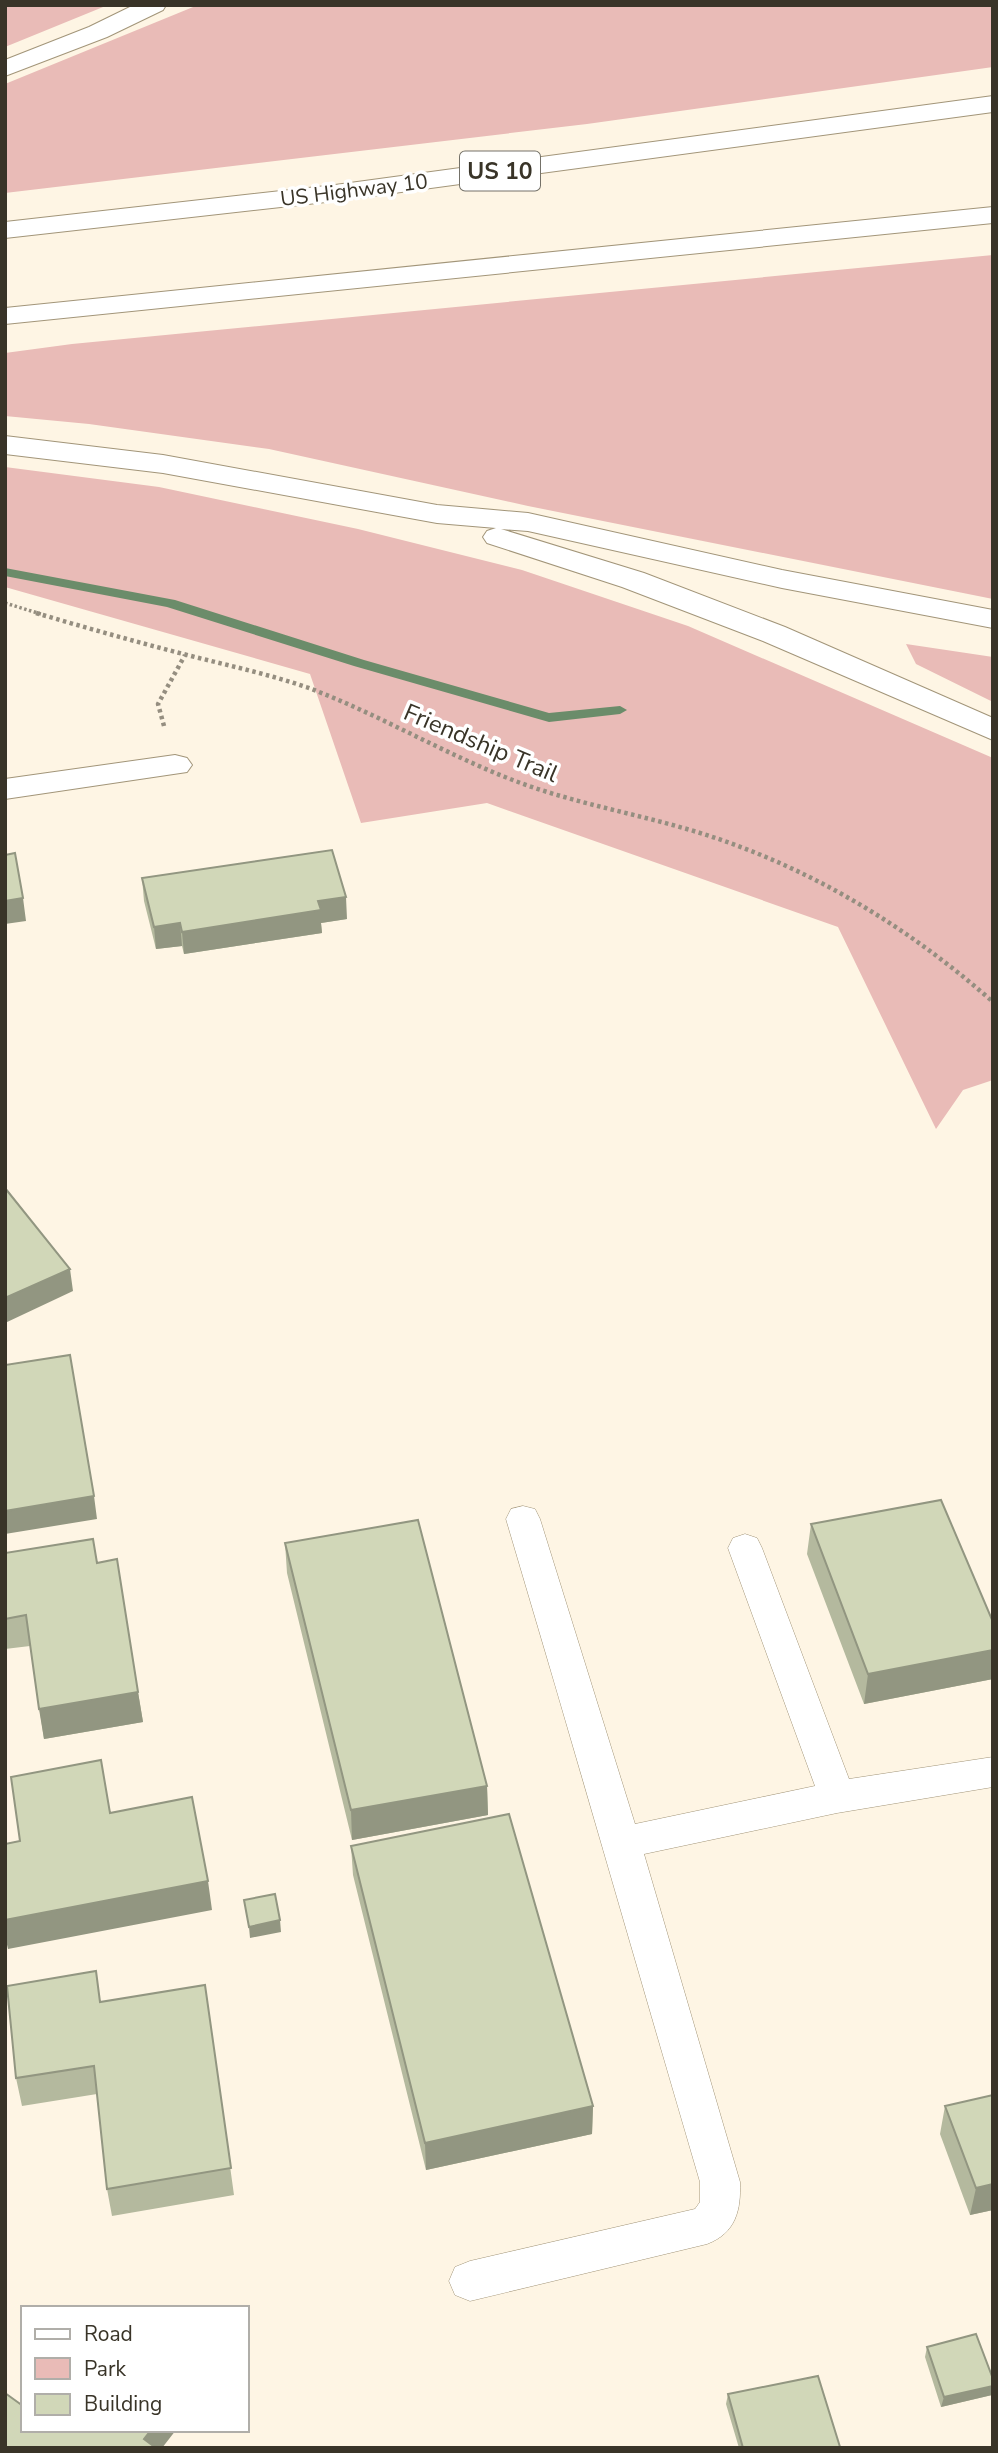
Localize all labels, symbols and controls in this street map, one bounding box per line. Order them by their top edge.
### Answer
road number: US 10 [460,152,540,190]
street label: US Highway 10 [279,167,429,213]
street label: Friendship Trail [399,696,563,790]
legend [21,2306,248,2432]
text: Road [84,2320,133,2348]
text: Park [84,2355,126,2383]
text: Building [84,2390,162,2418]

